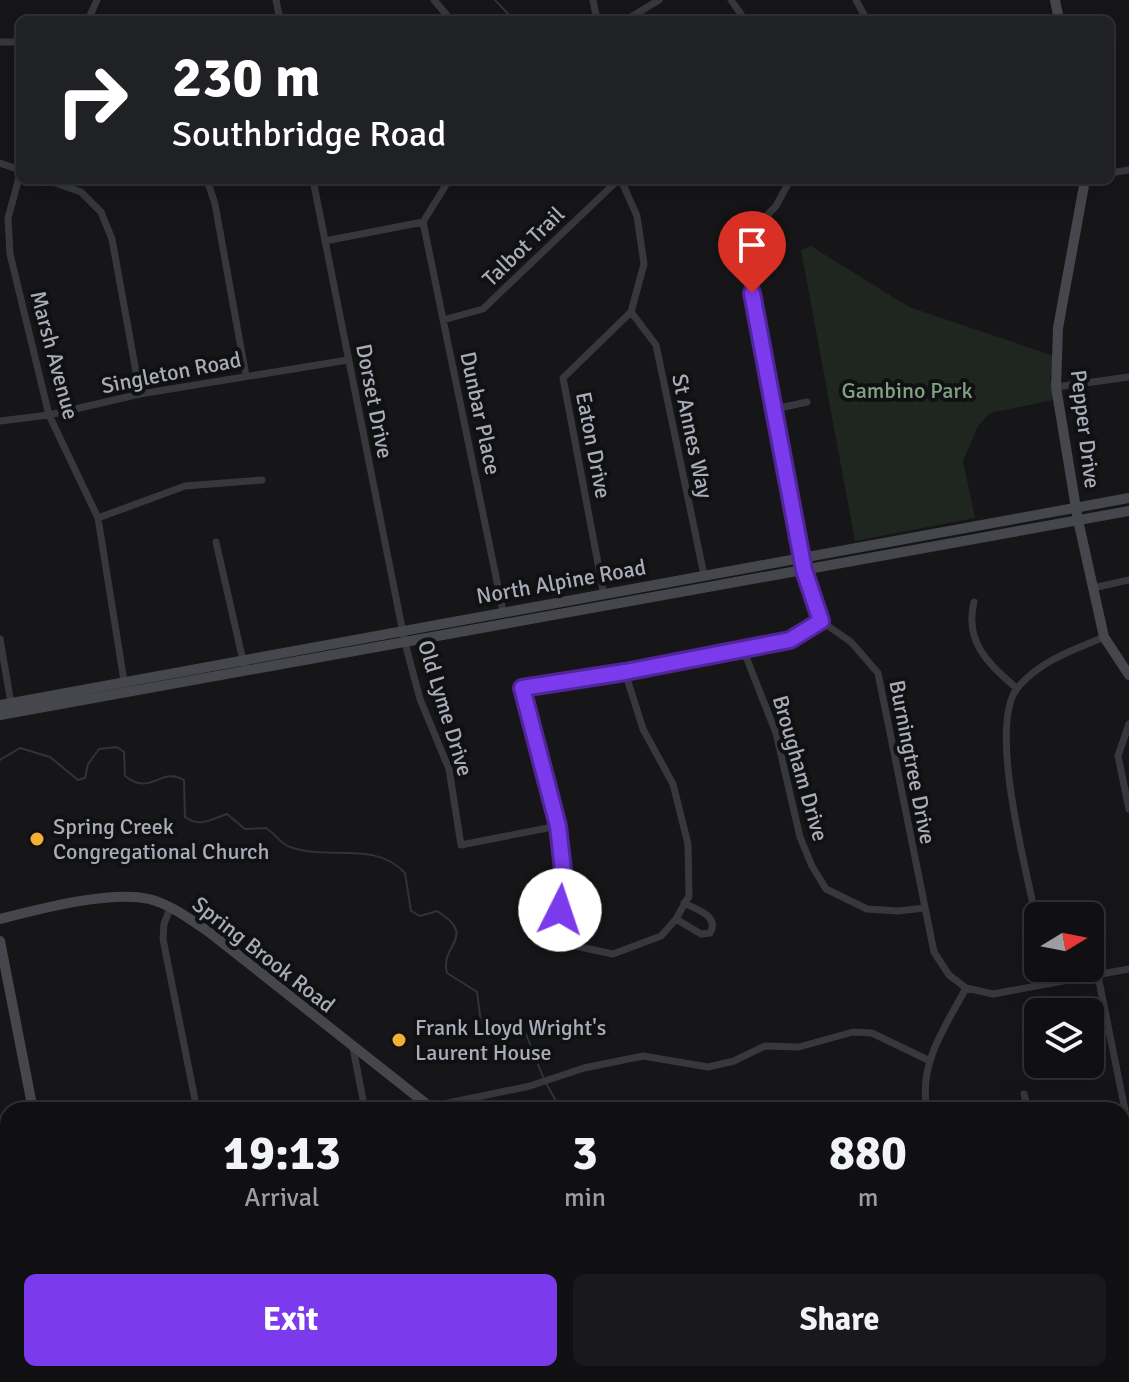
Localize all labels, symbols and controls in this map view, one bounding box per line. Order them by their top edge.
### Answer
text: 230 m [172,43,320,112]
icon: right [40,48,144,152]
text: Southbridge Road [172,112,446,157]
street label: Talbot Trail [477,201,570,292]
pin [718,211,786,293]
icon: arrive [730,223,774,267]
street label: Marsh Avenue [24,288,85,423]
street label: Dorset Drive [350,341,399,461]
street label: Singleton Road [99,346,243,399]
street label: Dunbar Place [454,349,507,477]
street label: Pepper Drive [1065,368,1106,490]
street label: St Annes Way [666,371,719,502]
park label: Gambino Park [842,377,972,404]
street label: Eaton Drive [570,389,617,501]
street label: North Alpine Road [474,553,648,610]
street label: Old Lyme Drive [412,637,479,779]
street label: Burningtree Drive [883,678,942,846]
street label: Brougham Drive [767,692,834,844]
place label: Spring Creek Congregational Church [53,813,269,865]
marker: Spring Creek Congregational Church [28,830,46,848]
position arrow [518,868,602,952]
street label: Spring Brook Road [187,890,340,1018]
north arrow [1024,902,1104,982]
map controls [1024,902,1104,1078]
button: layers [1024,998,1104,1078]
place label: Frank Lloyd Wright's Laurent House [415,1014,606,1066]
marker: Frank Lloyd Wright's Laurent House [390,1031,408,1049]
text: 19:13 [223,1124,341,1183]
text: 3 [572,1124,598,1183]
text: 880 [829,1124,907,1183]
text: Arrival [245,1182,319,1214]
text: min [564,1182,606,1214]
text: m [858,1182,878,1214]
button: Exit [24,1274,557,1366]
button: Share [573,1274,1106,1366]

